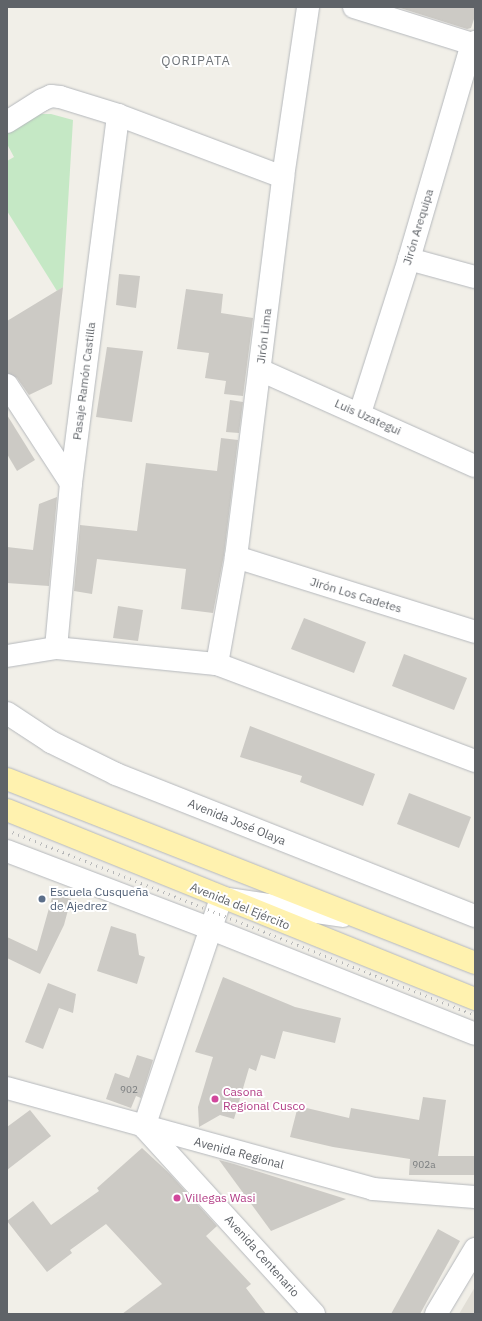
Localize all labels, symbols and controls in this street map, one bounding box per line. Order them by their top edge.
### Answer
district label: QORIPATA [161,53,231,69]
street label: Jirón Arequipa [400,187,436,267]
street label: Jirón Lima [253,307,275,365]
street label: Pasaje Ramón Castilla [70,321,98,441]
street label: Luis Uzategui [332,396,404,438]
street label: Jirón Los Cadetes [308,574,404,616]
street label: Avenida José Olaya [186,796,288,848]
street label: Avenida del Ejército [188,879,292,933]
place label: Escuela Cusqueña de Ajedrez [50,885,148,913]
marker: Escuela Cusqueña de Ajedrez [37,894,47,904]
house number: 902 [120,1084,138,1096]
place label: Casona Regional Cusco [223,1085,305,1113]
marker: Casona Regional Cusco [210,1094,220,1104]
street label: Avenida Regional [192,1134,286,1172]
house number: 902a [412,1159,436,1171]
place label: Villegas Wasi [185,1191,256,1205]
marker: Villegas Wasi [172,1193,182,1203]
street label: Avenida Centenario [222,1212,302,1300]

